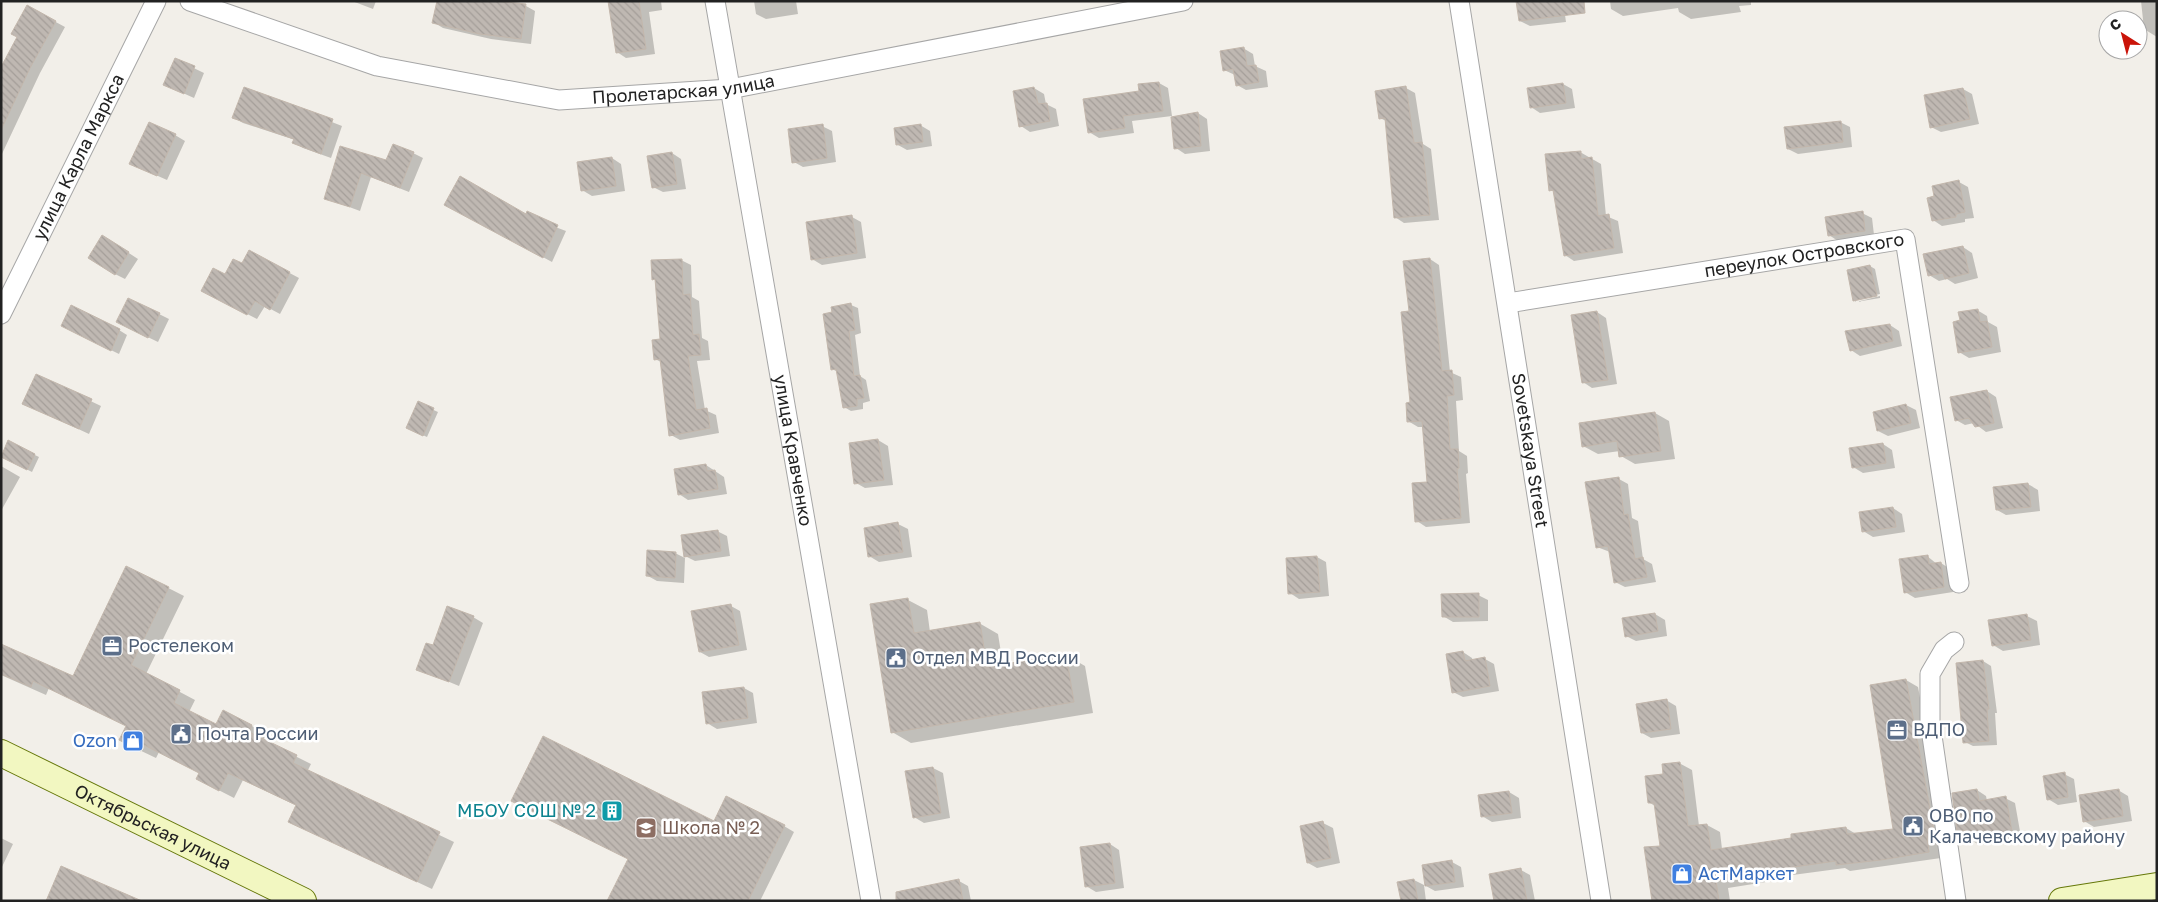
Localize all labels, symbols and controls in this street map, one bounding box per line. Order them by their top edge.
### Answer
north arrow [2098,10,2148,60]
text: С [2106,14,2124,34]
street label: Пролетарская улица [591,69,776,108]
street label: улица Карла Маркса [27,70,128,243]
street label: переулок Островского [1703,227,1905,281]
street label: Sovetskaya Street [1508,371,1554,529]
street label: улица Кравченко [770,373,818,528]
office icon: Ростелеком [100,634,124,658]
place label: Ростелеком [128,634,234,656]
public building icon: Отдел МВД России [884,646,908,670]
place label: Отдел МВД России [912,646,1079,668]
office icon: ВДПО [1885,718,1909,742]
place label: ВДПО [1913,718,1965,740]
public building icon: Почта России [169,722,193,746]
place label: Почта России [197,722,318,744]
place label: Ozon [73,729,117,751]
shop icon: Ozon [121,729,145,753]
street label: Октябрьская улица [71,779,235,874]
place label: МБОУ СОШ № 2 [457,799,596,821]
building icon: МБОУ СОШ № 2 [600,799,624,823]
place label: ОВО по Калачевскому району [1929,804,2125,847]
public building icon: ОВО по Калачевскому району [1901,814,1925,838]
school or university icon: Школа № 2 [634,816,658,840]
place label: Школа № 2 [662,816,760,838]
shop icon: АстМаркет [1670,862,1694,886]
place label: АстМаркет [1698,862,1794,884]

